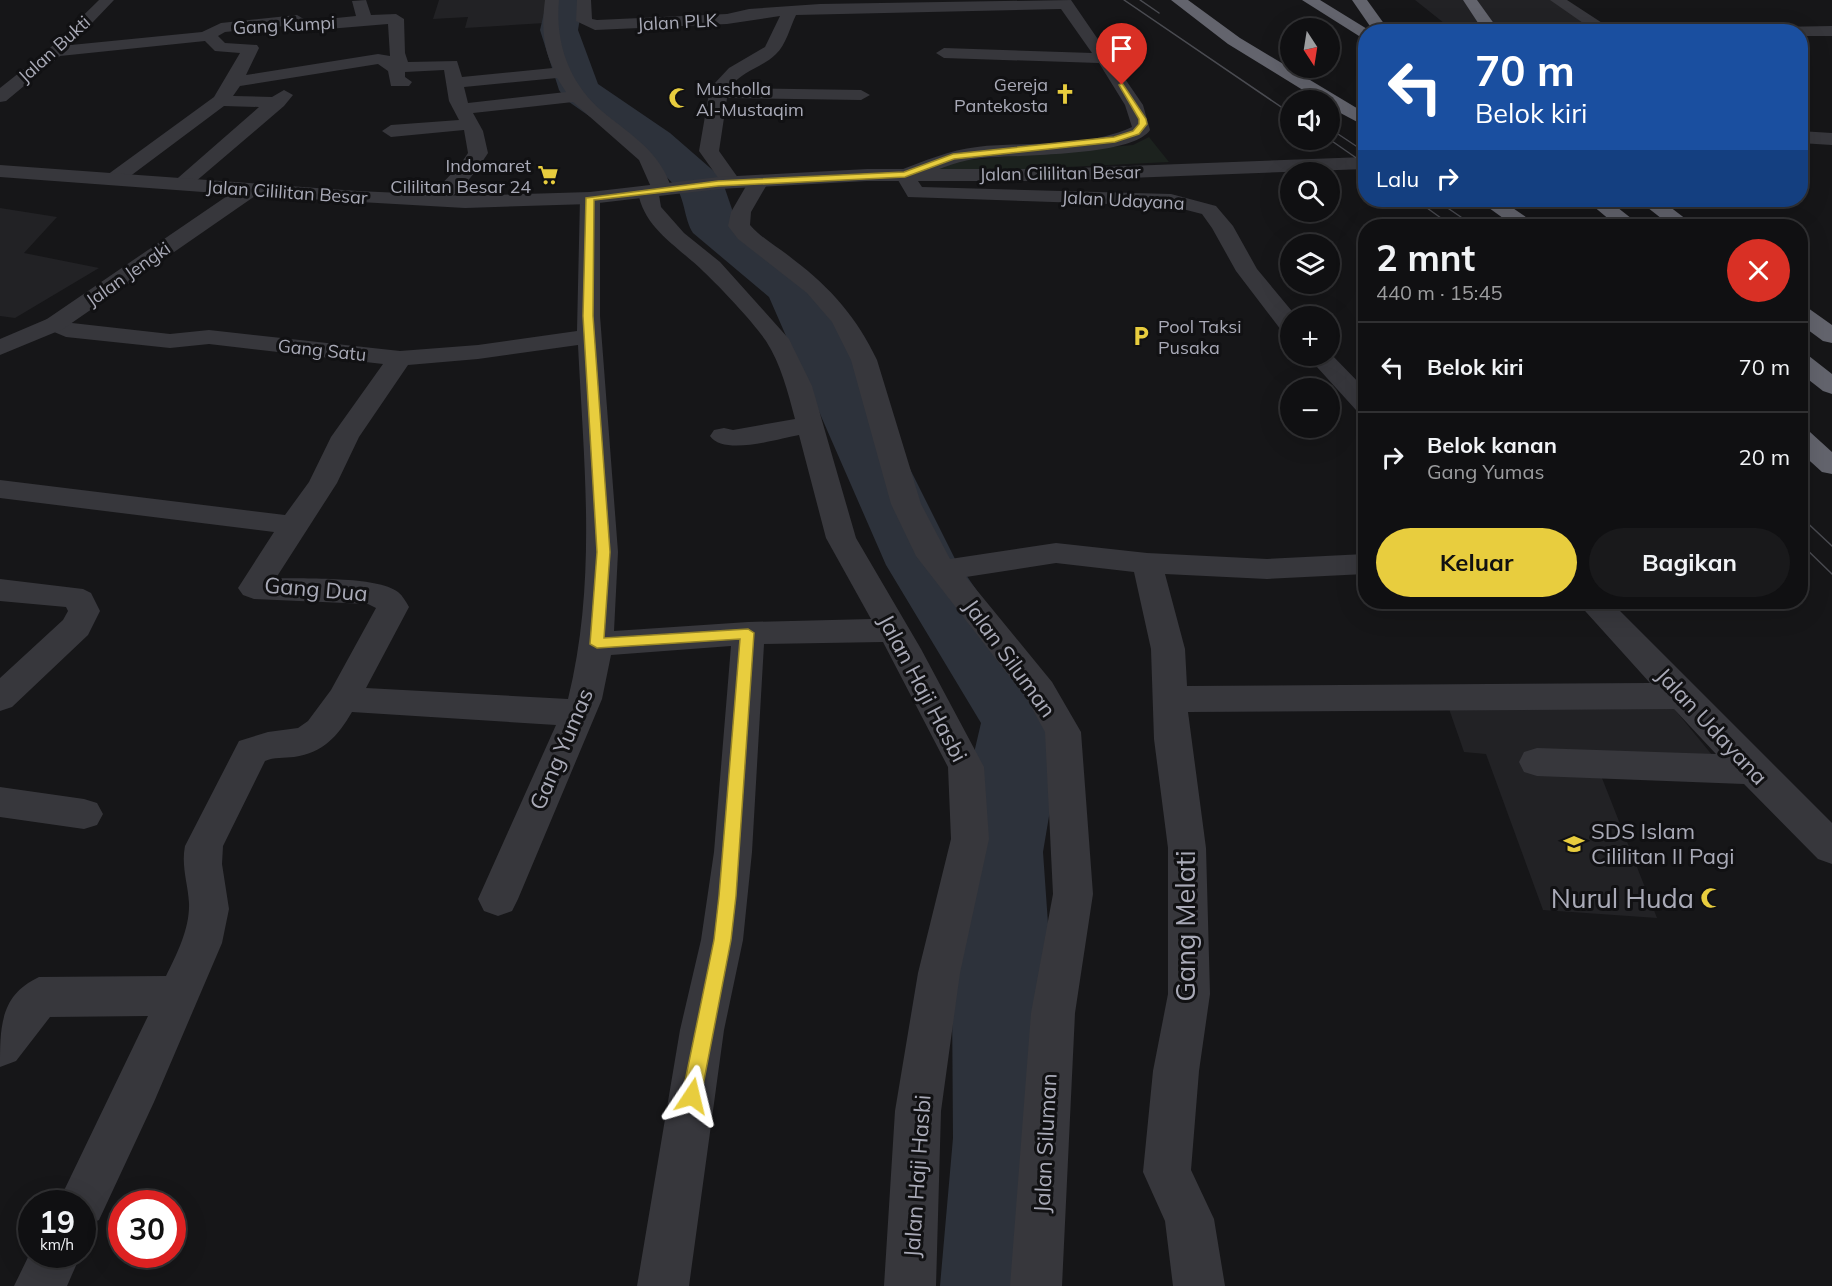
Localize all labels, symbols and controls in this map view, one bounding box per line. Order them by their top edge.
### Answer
street label: Jalan PLK [636,8,718,36]
street label: Jalan Bukti [13,11,95,87]
street label: Gang Kumpi [232,11,336,39]
north arrow [1280,18,1340,78]
map controls [1280,18,1340,438]
pin [1096,23,1147,85]
icon: arrive [1105,32,1138,65]
text: 70 m [1475,44,1575,97]
icon: left [1376,48,1454,126]
place label: Gereja Pantekosta [954,73,1048,117]
place label: Musholla Al-Mustaqim [696,77,804,121]
church icon: Gereja Pantekosta [1053,82,1077,106]
mosque icon: Musholla Al-Mustaqim [667,86,691,110]
button: sound [1280,90,1340,150]
text: Belok kiri [1475,96,1587,130]
place label: Indomaret Cililitan Besar 24 [390,154,531,198]
street label: Jalan Cililitan Besar [979,160,1141,186]
button: search [1280,162,1340,222]
icon: right [1431,162,1464,195]
supermarket icon: Indomaret Cililitan Besar 24 [536,163,560,187]
text: Lalu [1376,165,1419,193]
street label: Jalan Cililitan Besar [206,175,369,209]
street label: Jalan Udayana [1061,185,1185,215]
button: layers [1280,234,1340,294]
text: 2 mnt [1376,235,1475,280]
street label: Jalan Jengki [81,237,175,311]
button: close [1727,239,1790,302]
text: 440 m · 15:45 [1376,280,1502,305]
button: + [1280,306,1340,366]
place label: Pool Taksi Pusaka [1158,315,1241,359]
parking icon: Pool Taksi Pusaka [1129,324,1153,348]
street label: Gang Satu [277,334,367,366]
icon: left [1376,351,1409,384]
text: Belok kiri [1427,353,1523,381]
text: 70 m [1739,353,1790,381]
button: − [1280,378,1340,438]
text: Belok kanan [1427,431,1557,459]
icon: right [1376,441,1409,474]
text: 20 m [1739,443,1790,471]
text: Gang Yumas [1427,459,1544,484]
button: Keluar [1376,528,1577,597]
button: Bagikan [1589,528,1790,597]
street label: Gang Dua [263,571,369,607]
street label: Jalan Siluman [958,593,1062,723]
street label: Jalan Haji Hasbi [872,609,974,767]
street label: Jalan Udayana [1650,661,1774,791]
street label: Gang Yumas [523,684,599,814]
place label: SDS Islam Cililitan II Pagi [1591,817,1734,870]
school or university icon: SDS Islam Cililitan II Pagi [1562,832,1586,856]
street label: Gang Melati [1168,850,1202,1002]
place label: Nurul Huda [1551,881,1694,915]
mosque icon: Nurul Huda [1699,886,1723,910]
position arrow [660,1064,724,1128]
street label: Jalan Siluman [1027,1072,1063,1214]
street label: Jalan Haji Hasbi [897,1094,937,1258]
speed limit sign: 30 [108,1190,186,1268]
text: 19 [39,1203,75,1241]
text: km/h [40,1235,74,1254]

